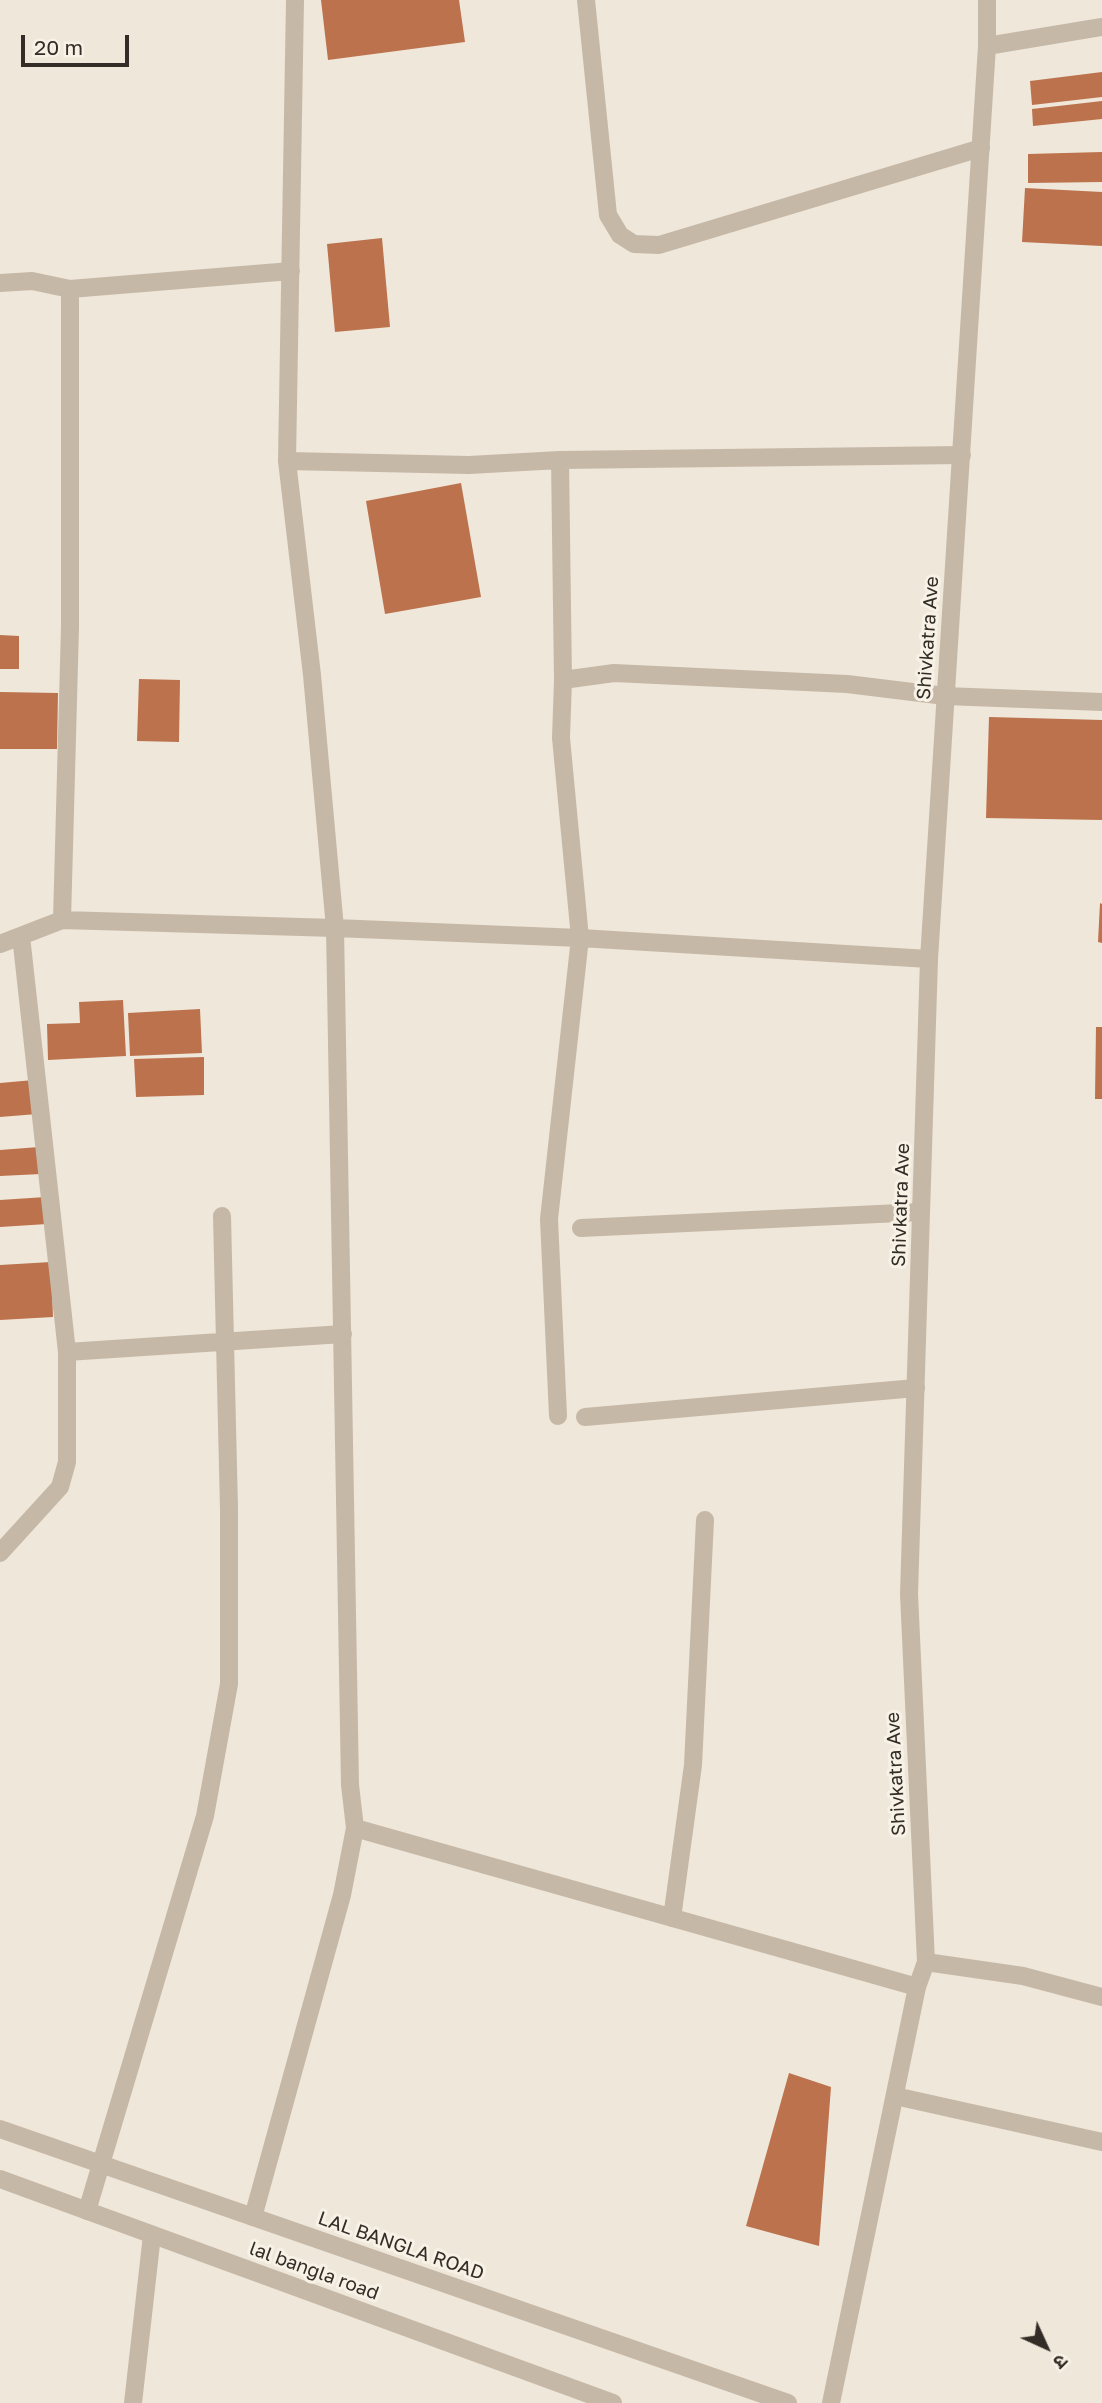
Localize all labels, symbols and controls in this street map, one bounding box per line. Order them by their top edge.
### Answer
scale bar [24,21,133,65]
text: 20 m [34,34,83,60]
street label: Shivkatra Ave [912,575,944,701]
street label: Shivkatra Ave [887,1143,915,1267]
street label: Shivkatra Ave [881,1712,911,1836]
street label: LAL BANGLA ROAD [315,2207,487,2285]
street label: lal bangla road [246,2237,382,2305]
north arrow [1011,2312,1081,2382]
text: उ [1049,2350,1073,2374]

